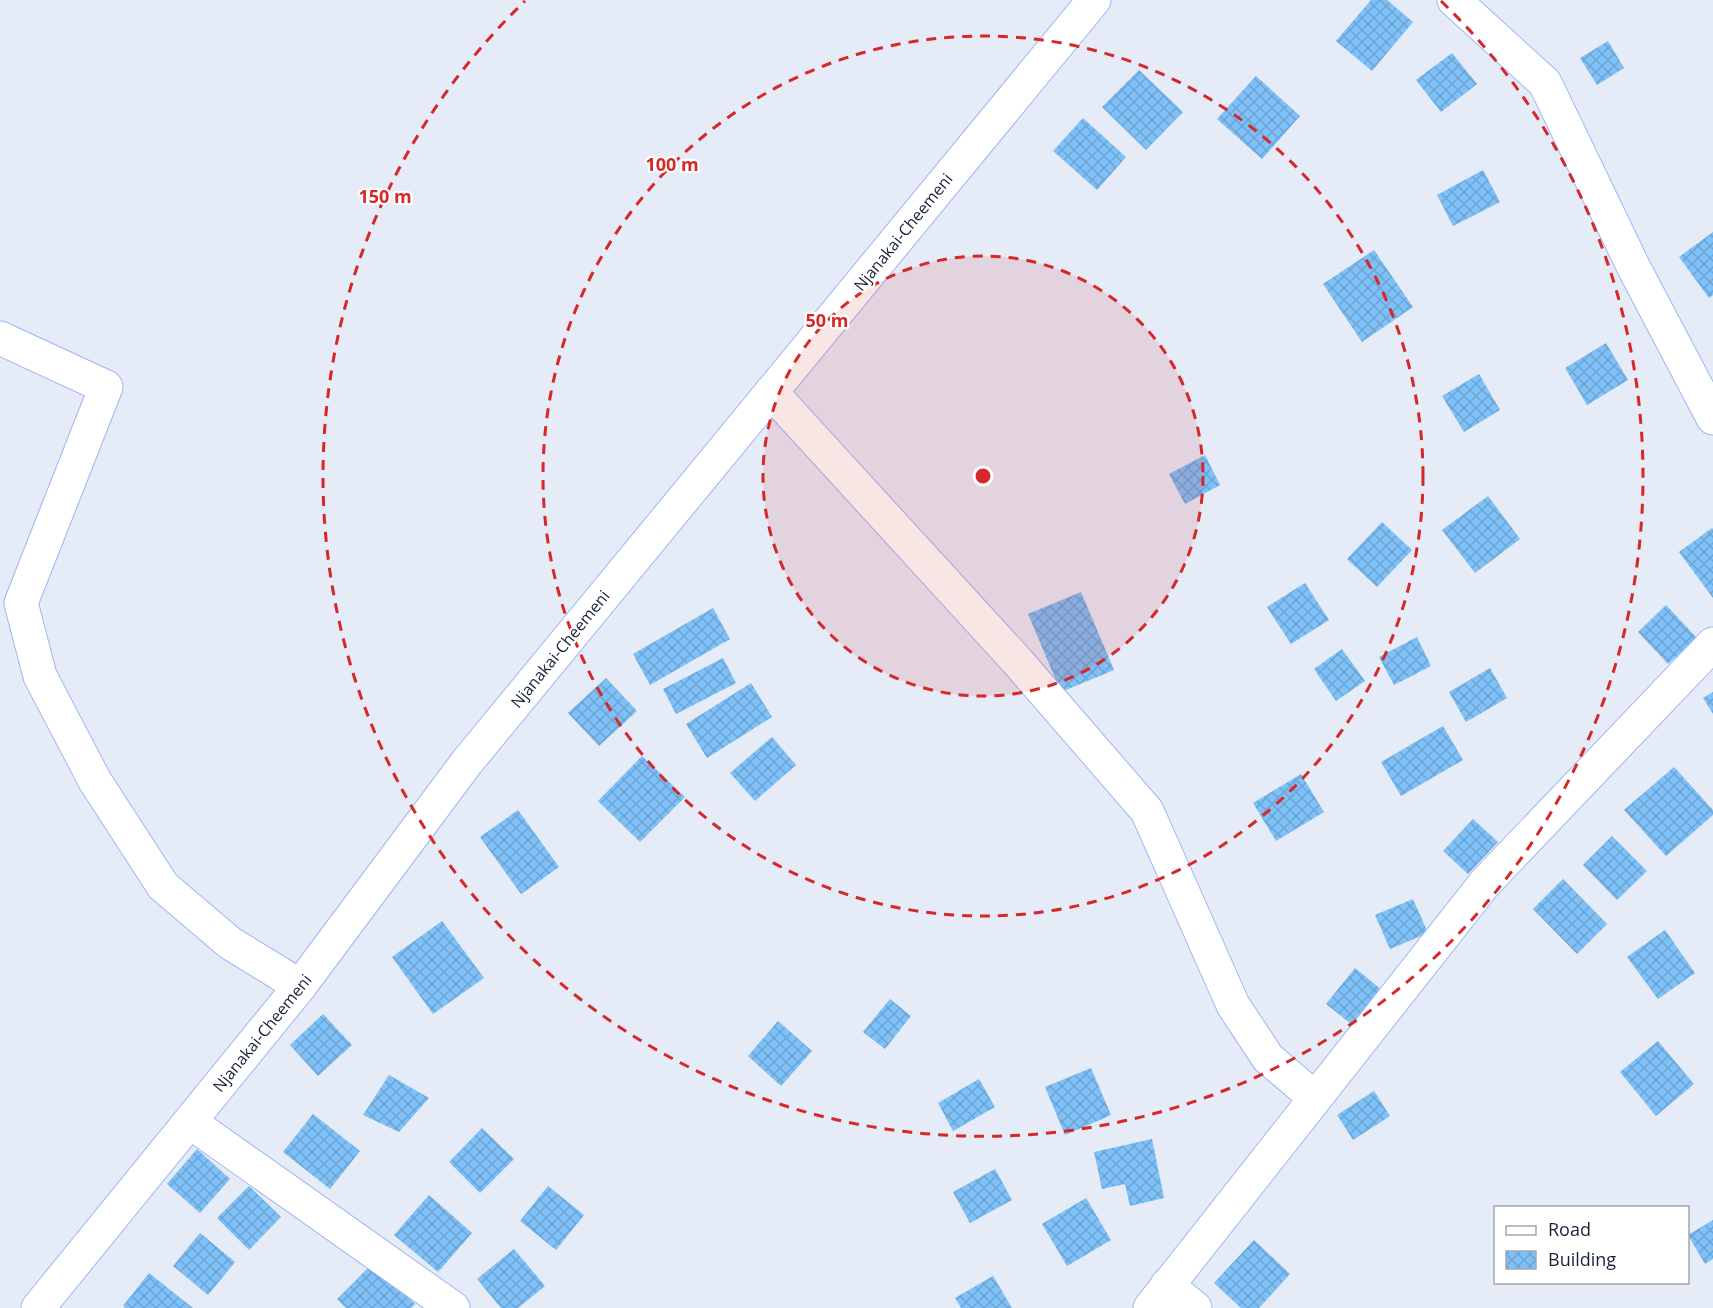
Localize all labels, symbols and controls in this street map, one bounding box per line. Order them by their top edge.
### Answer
text: 100 m [645,152,699,176]
street label: Njanakai-Cheemeni [849,168,957,296]
text: 150 m [358,184,412,208]
text: 50 m [806,308,848,332]
centre of rings [973,466,993,486]
street label: Njanakai-Cheemeni [506,585,614,713]
street label: Njanakai-Cheemeni [208,969,316,1097]
legend [1494,1206,1689,1284]
text: Road [1548,1217,1591,1241]
text: Building [1548,1247,1616,1271]

